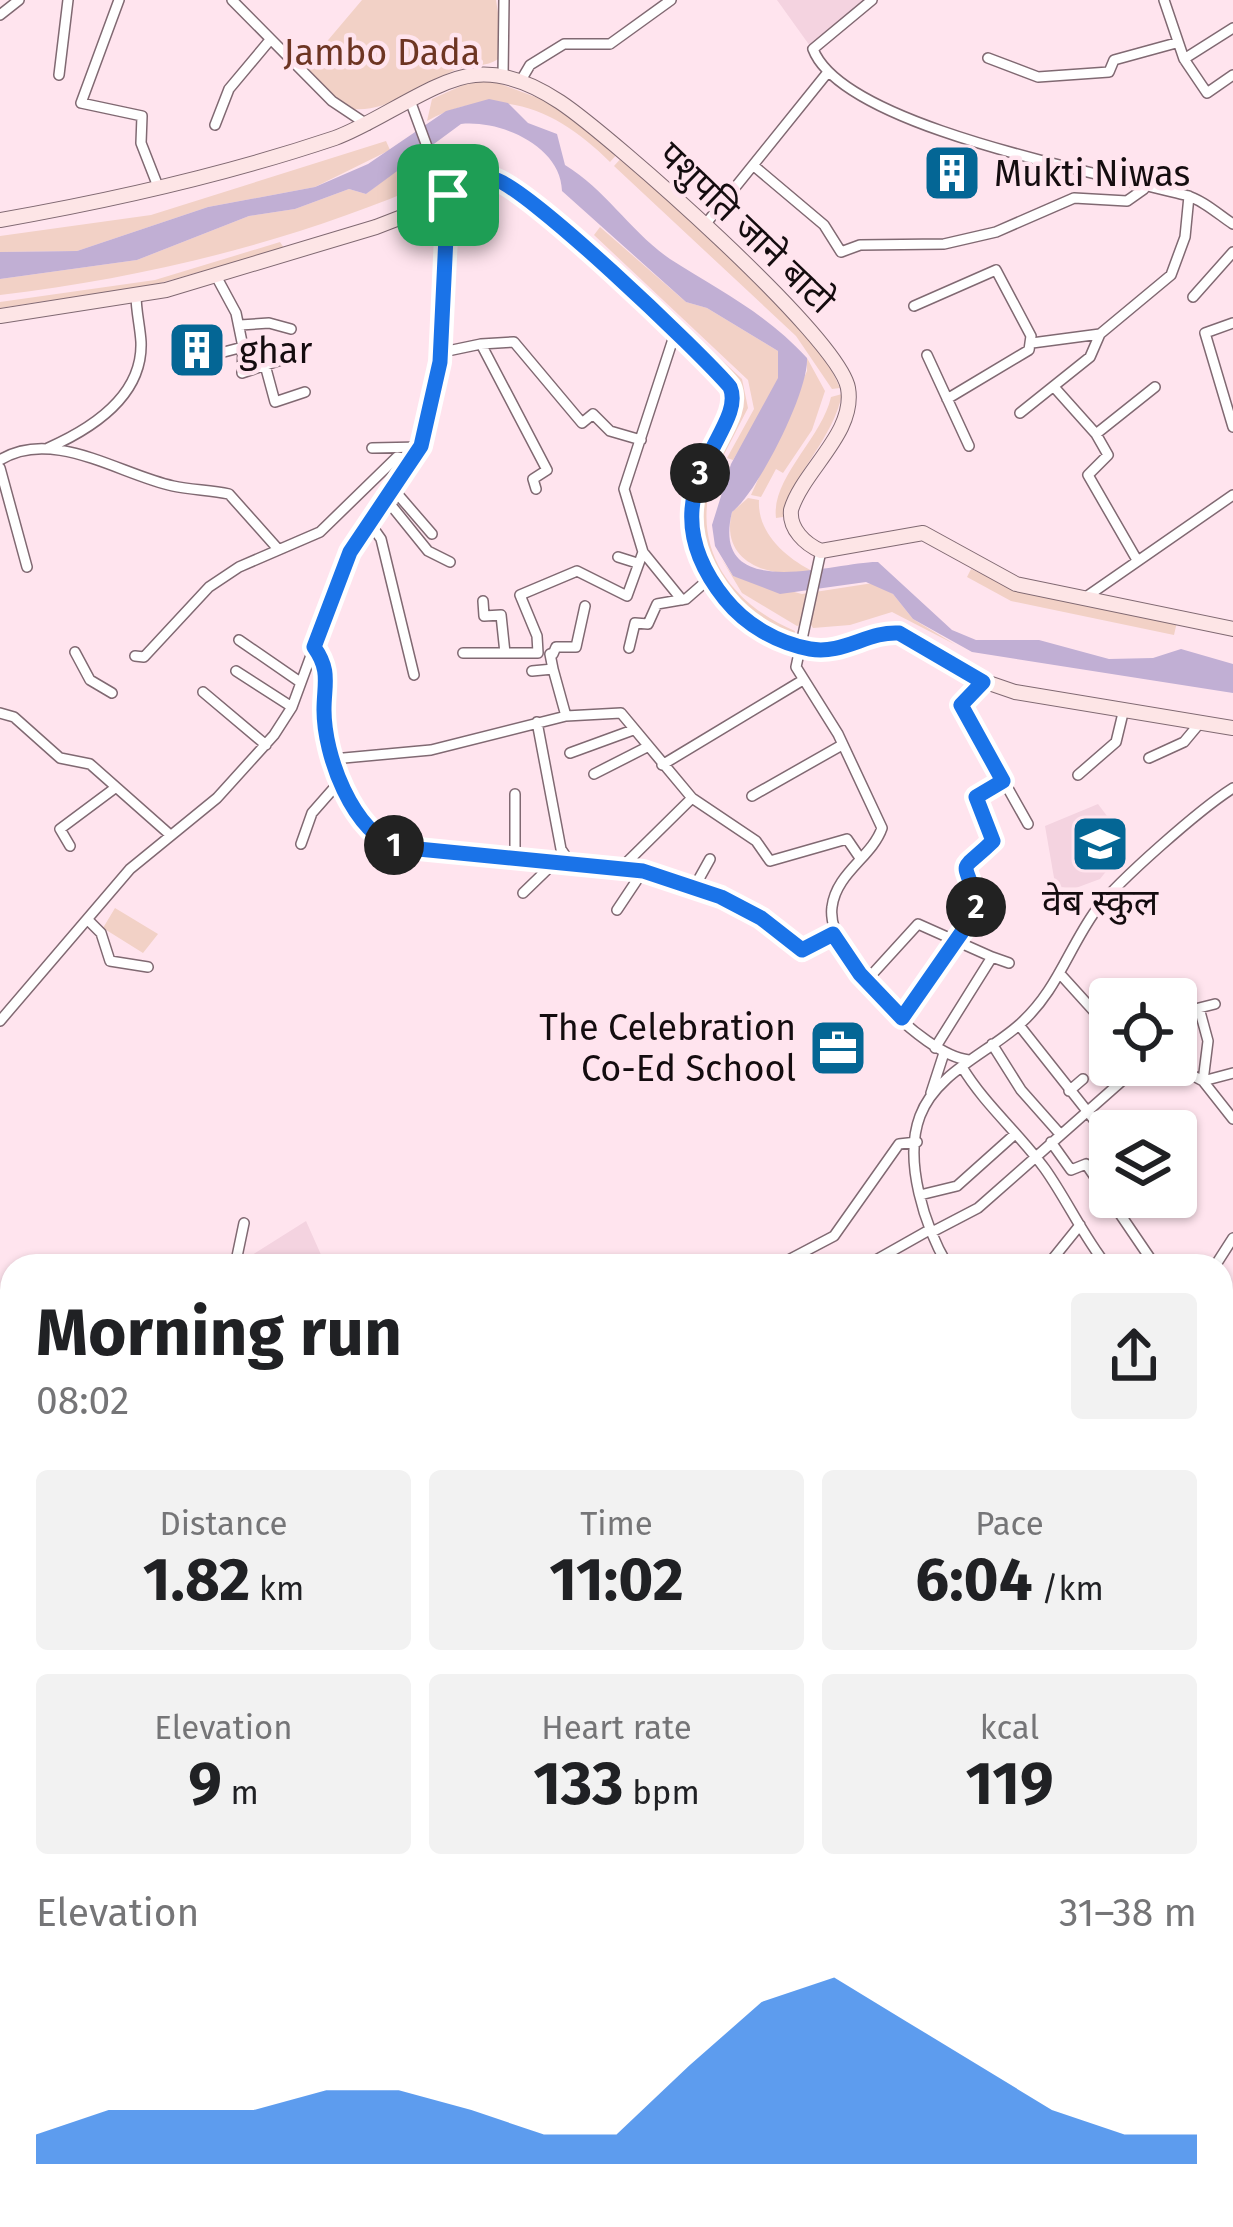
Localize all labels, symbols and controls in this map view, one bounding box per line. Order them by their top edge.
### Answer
park label: Jambo Dada [284,31,480,75]
street label: पशुपति जाने बाटो [649,133,844,323]
building icon: Mukti Niwas [921,142,983,204]
pin [397,144,499,246]
place label: Mukti Niwas [994,152,1190,196]
icon: arrive [415,162,481,228]
building icon: ghar [166,319,228,381]
place label: ghar [239,329,312,373]
pin: 3 [670,443,730,503]
text: 3 [691,453,709,493]
school or university icon: वेब स्कुल [1069,813,1131,875]
pin: 1 [364,815,424,875]
text: 1 [386,825,402,865]
pin: 2 [946,877,1006,937]
place label: वेब स्कुल [1042,881,1159,925]
text: 2 [967,887,985,927]
map controls [1089,978,1197,1218]
button: locate [1089,978,1197,1086]
place label: The Celebration Co-Ed School [539,1006,796,1091]
office icon: The Celebration Co-Ed School [807,1017,869,1079]
button: layers [1089,1110,1197,1218]
text: Morning run [36,1293,402,1372]
button: share [1071,1293,1197,1419]
text: 08:02 [36,1378,129,1424]
text: Distance [159,1504,288,1544]
text: Time [580,1504,653,1544]
text: Pace [975,1504,1044,1544]
text: 1.82 [143,1544,250,1616]
text: 11:02 [549,1544,684,1616]
text: 6:04 [915,1544,1033,1616]
text: km [250,1569,304,1609]
text: /km [1033,1569,1104,1609]
text: Elevation [154,1708,293,1748]
text: Heart rate [541,1708,692,1748]
text: kcal [980,1708,1039,1748]
text: 9 [188,1748,222,1820]
text: 133 [533,1748,624,1820]
text: 119 [965,1748,1054,1820]
text: m [222,1773,259,1813]
text: bpm [624,1773,700,1813]
text: Elevation [36,1890,199,1936]
text: 31–38 m [1059,1890,1197,1936]

